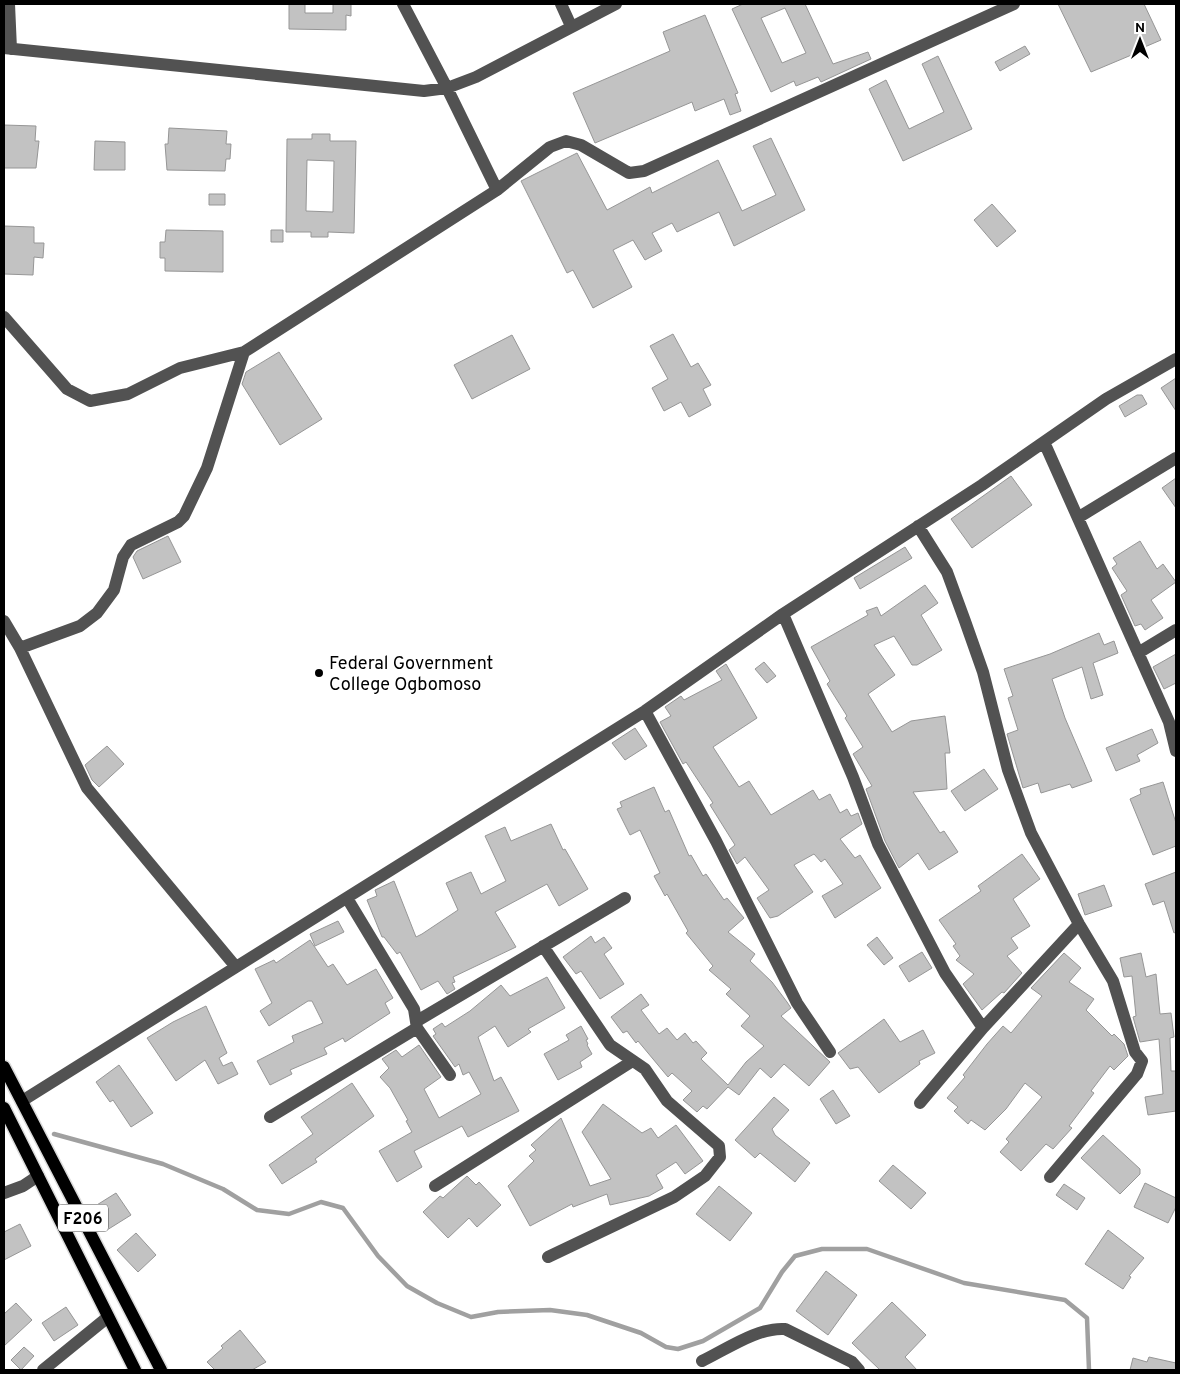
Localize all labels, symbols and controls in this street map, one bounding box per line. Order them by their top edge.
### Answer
north arrow [1115,15,1165,65]
text: N [1135,20,1145,37]
place label: Federal Government College Ogbomoso [329,653,493,697]
marker: Federal Government College Ogbomoso [313,667,325,679]
road number: F206 [58,1204,108,1232]

